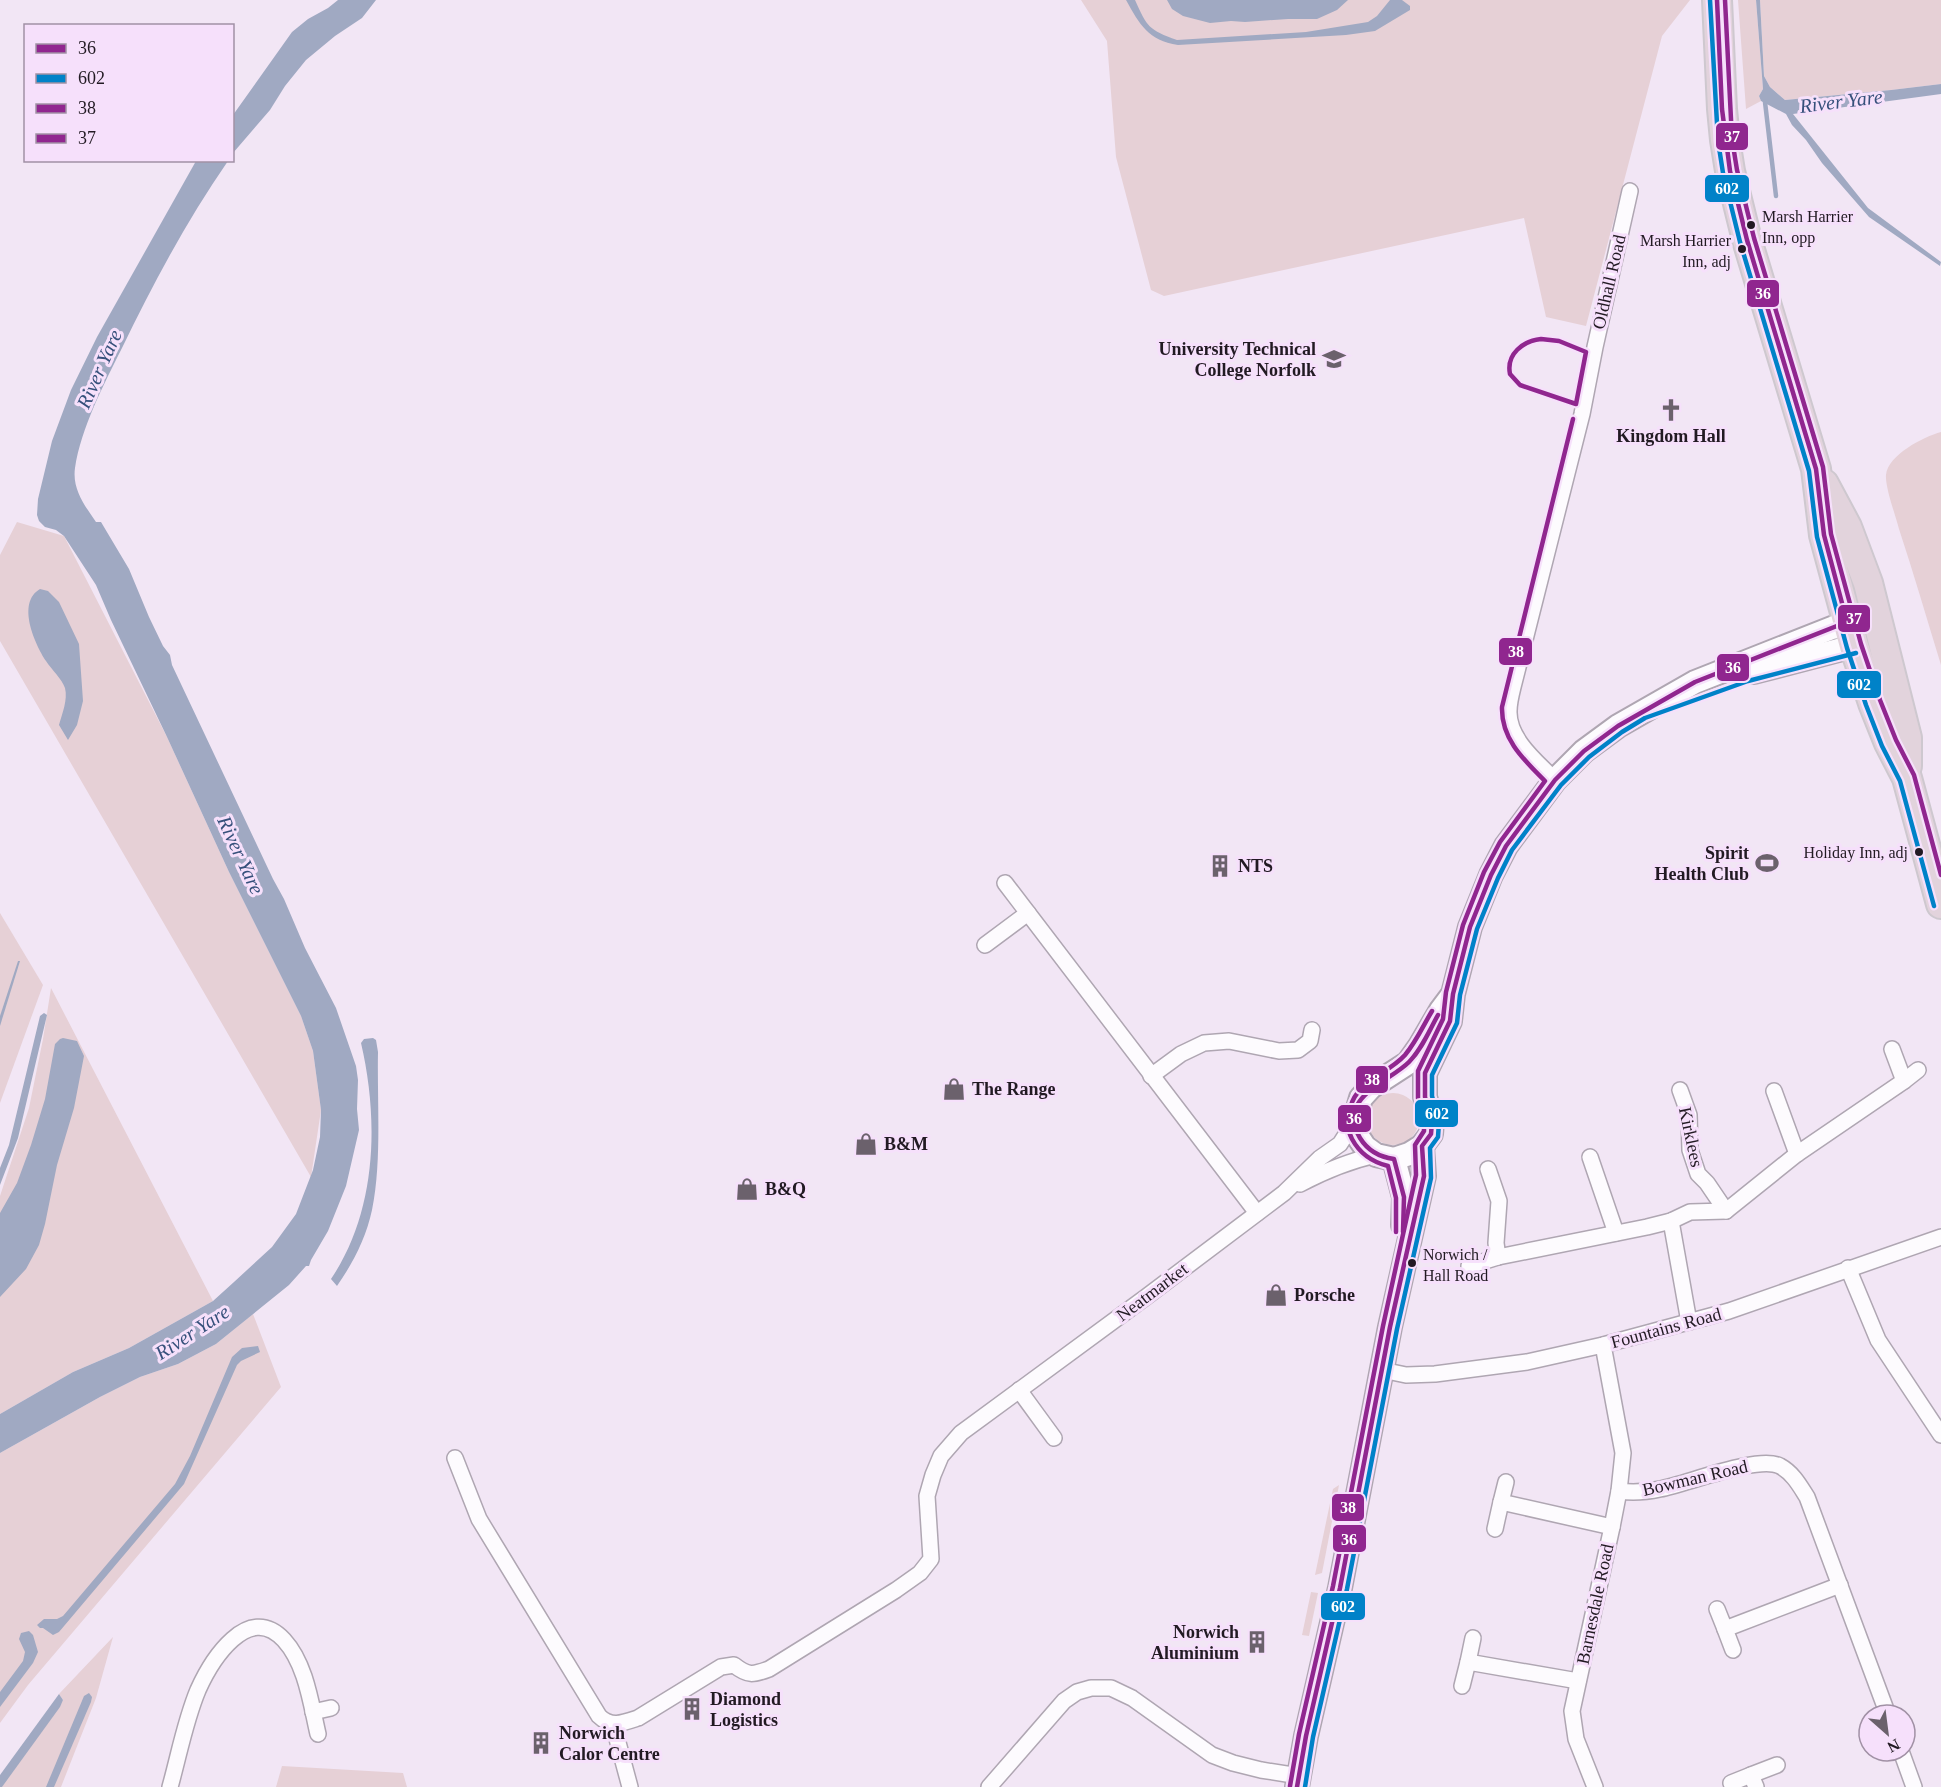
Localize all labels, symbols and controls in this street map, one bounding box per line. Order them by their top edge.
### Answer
legend [24,24,234,162]
text: 36 [78,38,96,58]
text: 602 [78,68,105,88]
water label: River Yare [1797,85,1884,117]
text: 38 [78,98,96,118]
line badge: 37 [1715,122,1749,151]
text: 37 [78,128,96,148]
text: 37 [1724,128,1740,145]
line badge: 602 [1704,174,1750,203]
text: 602 [1715,180,1739,197]
place label: Marsh Harrier Inn, opp [1762,208,1854,247]
marker: Marsh Harrier Inn, opp [1745,219,1757,231]
place label: Marsh Harrier Inn, adj [1640,232,1732,271]
street label: Oldhall Road [1588,233,1630,331]
marker: Marsh Harrier Inn, adj [1736,243,1748,255]
line badge: 36 [1746,279,1780,308]
text: 36 [1755,285,1771,302]
water label: River Yare [72,326,126,413]
place label: University Technical College Norfolk [1158,339,1316,380]
school or university icon: University Technical College Norfolk [1321,346,1347,372]
church icon: Kingdom Hall [1658,397,1684,423]
place label: Kingdom Hall [1616,426,1726,446]
line badge: 37 [1837,604,1871,633]
text: 37 [1846,610,1862,627]
line badge: 38 [1498,637,1533,666]
text: 38 [1508,643,1524,660]
line badge: 36 [1716,653,1750,682]
text: 36 [1725,659,1741,676]
line badge: 602 [1836,670,1882,699]
text: 602 [1847,676,1871,693]
water label: River Yare [213,812,269,898]
place label: Spirit Health Club [1654,843,1749,884]
place label: Holiday Inn, adj [1804,844,1908,862]
marker: Holiday Inn, adj [1913,846,1925,858]
sports icon: Spirit Health Club [1754,850,1780,876]
building icon: NTS [1207,853,1233,879]
place label: NTS [1238,856,1273,876]
line badge: 38 [1355,1065,1389,1094]
text: 38 [1364,1071,1380,1088]
shop icon: The Range [941,1076,967,1102]
place label: The Range [972,1079,1056,1099]
line badge: 602 [1414,1099,1459,1128]
line badge: 36 [1337,1104,1372,1133]
text: 602 [1425,1105,1449,1122]
street label: Kirklees [1675,1105,1707,1169]
text: 36 [1346,1110,1362,1127]
shop icon: B&M [853,1131,879,1157]
place label: B&M [884,1134,928,1154]
shop icon: B&Q [734,1176,760,1202]
place label: B&Q [765,1179,806,1199]
place label: Norwich / Hall Road [1423,1246,1488,1284]
marker: Norwich / Hall Road [1406,1257,1418,1269]
street label: Neatmarket [1112,1259,1192,1325]
shop icon: Porsche [1263,1282,1289,1308]
place label: Porsche [1294,1285,1355,1305]
water label: River Yare [150,1300,233,1365]
street label: Fountains Road [1609,1304,1723,1352]
street label: Bowman Road [1640,1456,1750,1500]
line badge: 38 [1331,1493,1365,1522]
text: 38 [1340,1499,1356,1516]
line badge: 36 [1332,1524,1367,1553]
text: 36 [1341,1531,1357,1548]
street label: Barnesdale Road [1572,1542,1618,1666]
line badge: 602 [1320,1592,1366,1621]
text: 602 [1331,1598,1355,1615]
place label: Norwich Aluminium [1151,1622,1239,1663]
building icon: Norwich Aluminium [1244,1629,1270,1655]
place label: Diamond Logistics [710,1689,781,1730]
building icon: Diamond Logistics [679,1696,705,1722]
north arrow [1857,1703,1917,1763]
place label: Norwich Calor Centre [559,1723,660,1764]
building icon: Norwich Calor Centre [528,1730,554,1756]
text: N [1884,1736,1903,1756]

